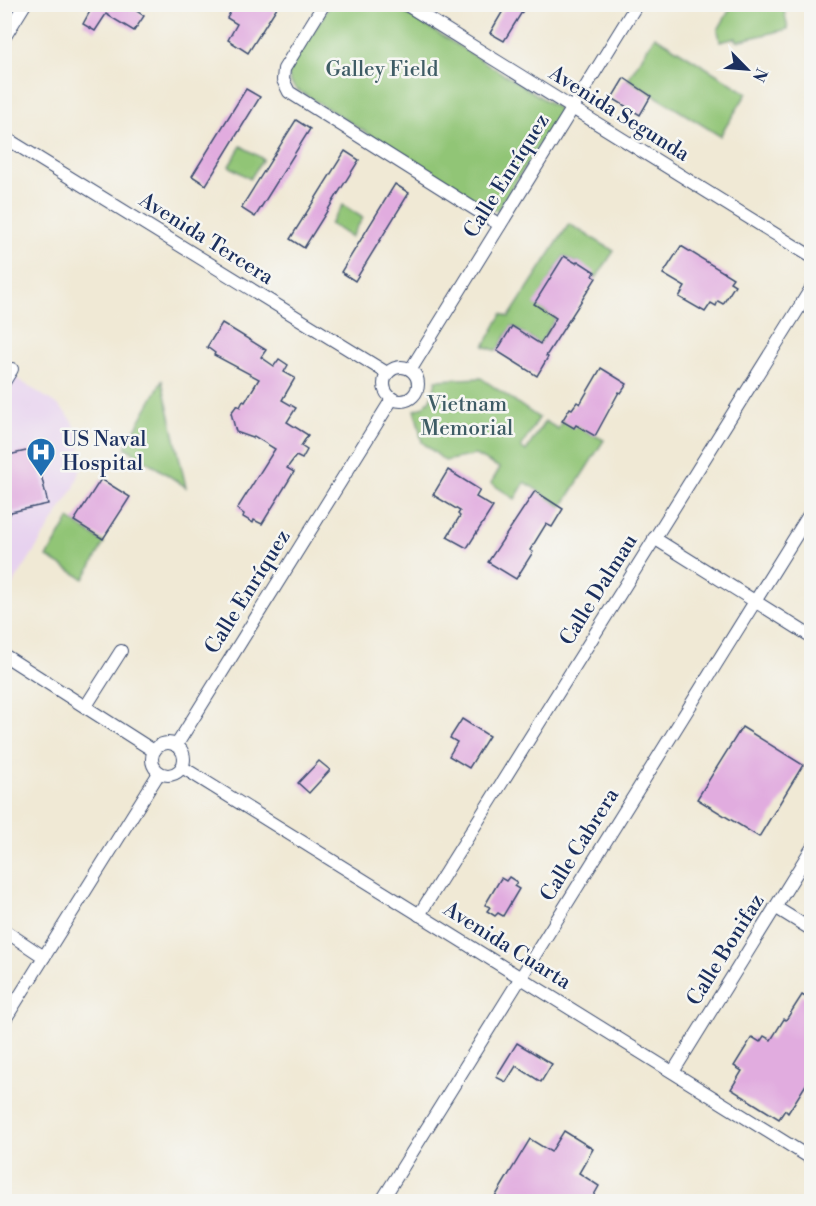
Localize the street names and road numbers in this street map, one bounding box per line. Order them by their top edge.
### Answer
street label: Avenida Segunda [543,60,694,168]
street label: Calle Enríquez [458,109,556,243]
street label: Avenida Tercera [133,187,278,291]
street label: Calle Enríquez [199,525,297,659]
street label: Calle Dalmau [554,529,644,651]
street label: Calle Cabrera [535,783,625,906]
street label: Calle Bonifaz [681,889,771,1011]
street label: Avenida Cuarta [438,896,576,996]

